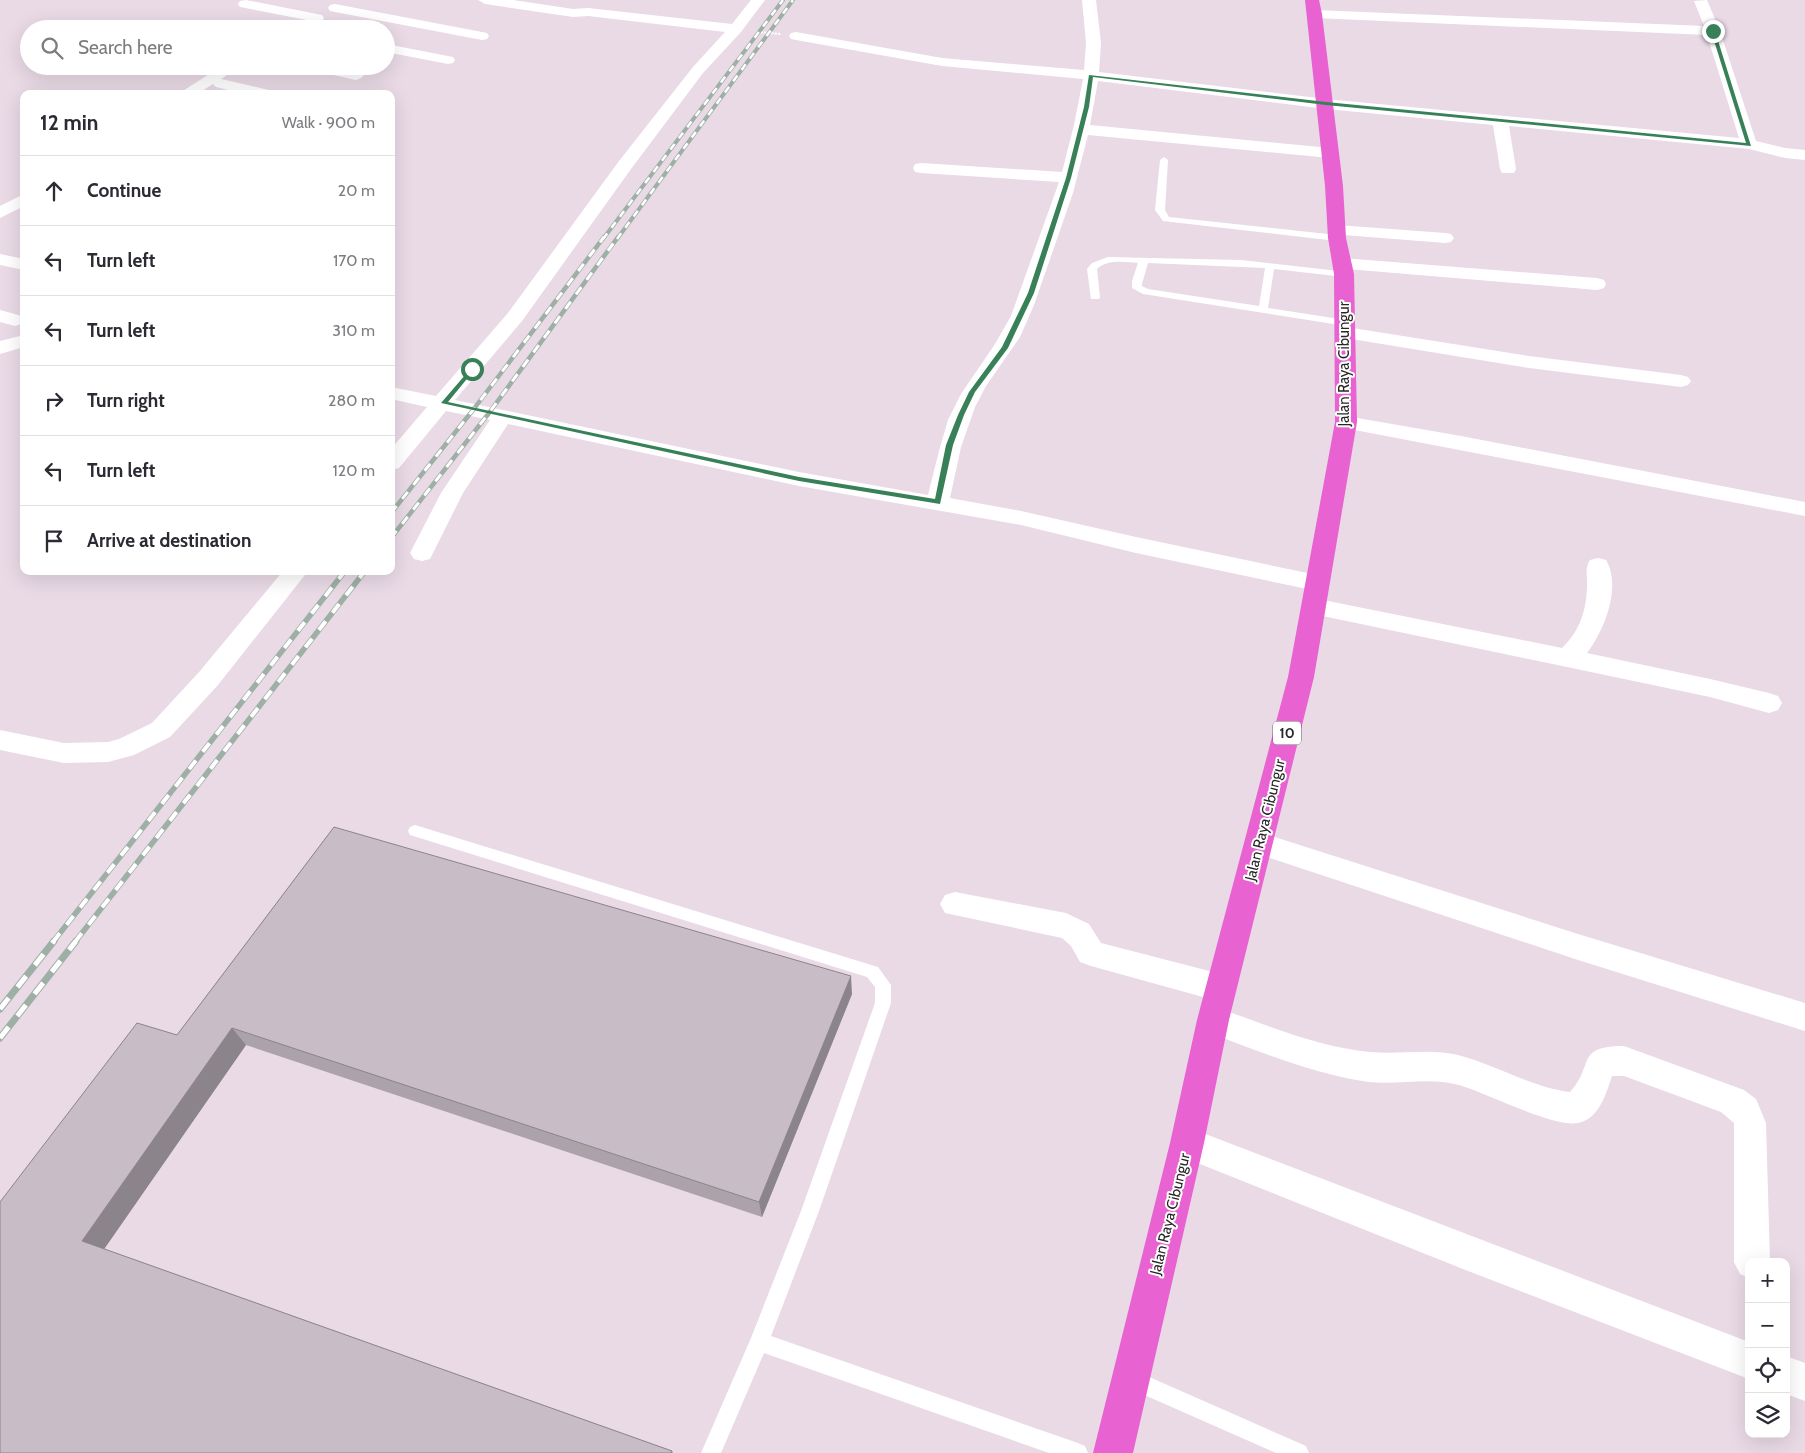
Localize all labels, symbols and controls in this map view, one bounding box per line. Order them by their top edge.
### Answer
search box [20,20,395,75]
route end [1702,20,1725,43]
icon: search [38,34,66,62]
text: Search here [78,36,172,59]
text: 12 min [40,110,98,135]
text: Walk · 900 m [282,113,375,132]
icon: ahead [40,177,68,205]
text: Continue [87,179,161,202]
text: 20 m [338,181,375,200]
icon: left [40,247,68,275]
text: Turn left [87,249,155,272]
text: 170 m [333,251,375,270]
street label: Jalan Raya Cibungur [1335,301,1353,427]
icon: left [40,317,68,345]
text: Turn left [87,319,155,342]
text: 310 m [332,321,375,340]
route start [461,358,484,381]
icon: right [40,387,68,415]
text: Turn right [87,389,165,412]
text: 280 m [328,391,375,410]
icon: left [40,457,68,485]
text: Turn left [87,459,155,482]
text: 120 m [333,461,375,480]
icon: arrive [40,527,68,555]
text: Arrive at destination [87,529,251,552]
road number: 10 [1273,721,1301,744]
street label: Jalan Raya Cibungur [1241,757,1289,884]
street label: Jalan Raya Cibungur [1146,1151,1194,1278]
map controls [1745,1258,1790,1438]
button: + [1745,1258,1790,1303]
button: − [1745,1303,1790,1348]
button: locate [1745,1348,1790,1393]
button: layers [1745,1393,1790,1438]

